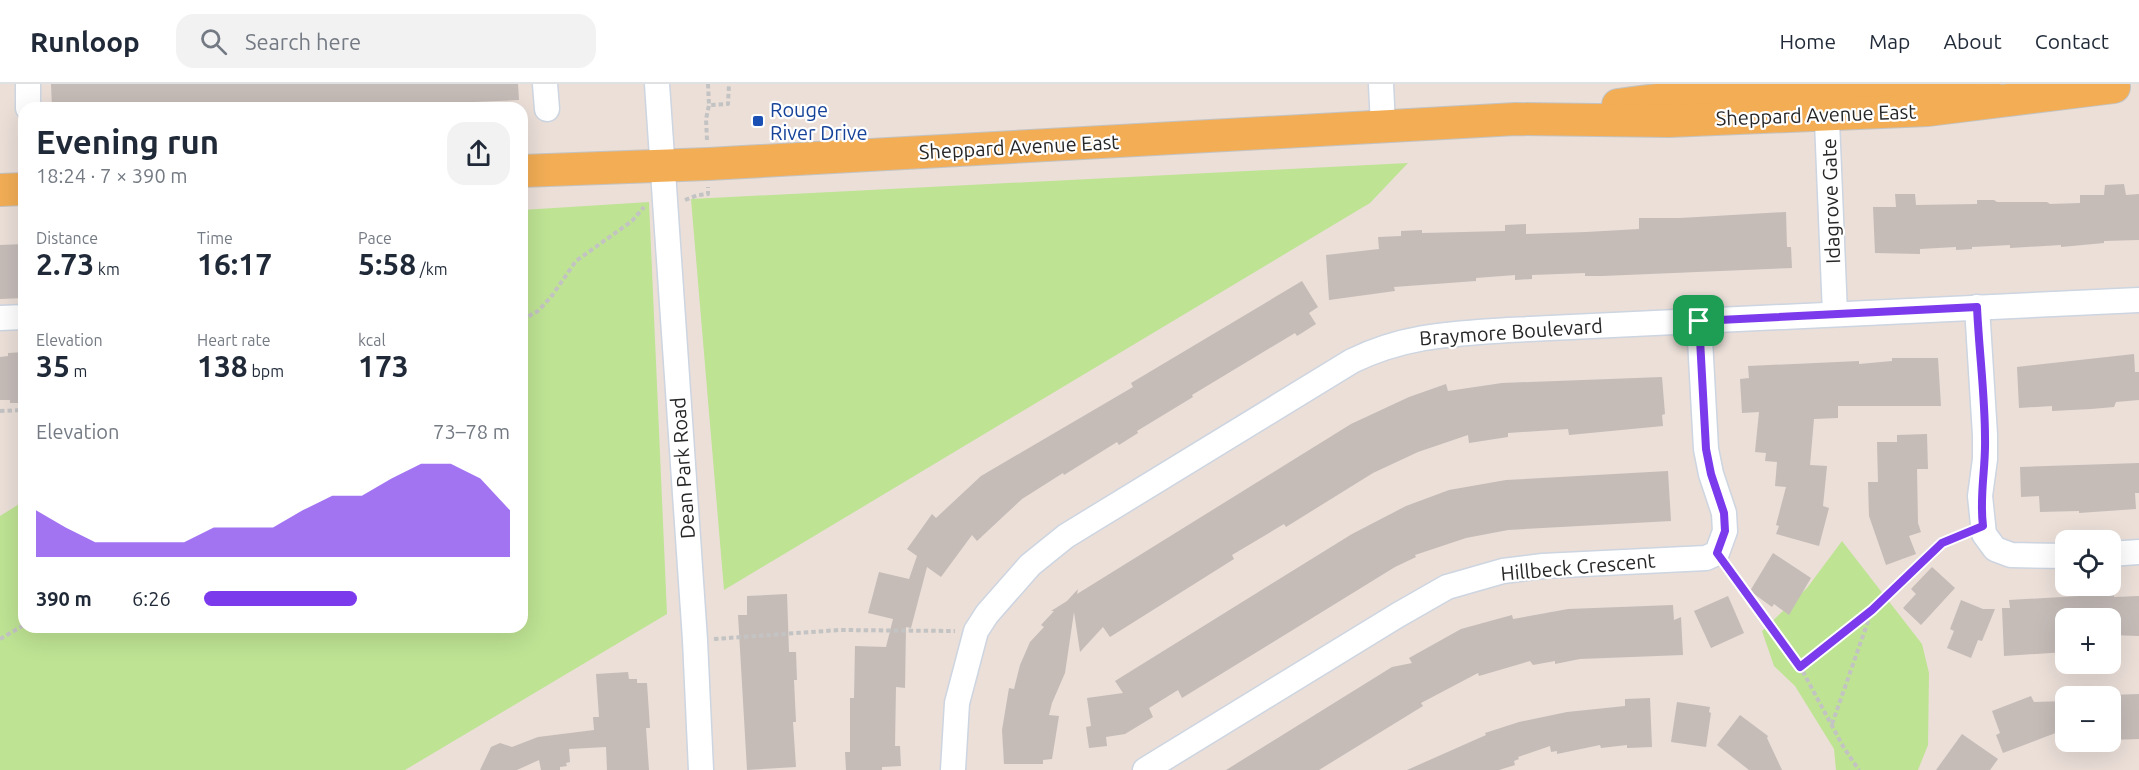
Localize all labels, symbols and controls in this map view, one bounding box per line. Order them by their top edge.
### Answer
search box [176,14,596,68]
icon: search [197,25,230,58]
text: Runloop [30,26,140,57]
text: Search here [245,29,361,54]
text: Home [1779,29,1836,53]
text: Map [1869,29,1910,53]
text: About [1943,29,2002,53]
text: Contact [2035,29,2109,53]
place label: Rouge River Drive [770,98,868,144]
street label: Sheppard Avenue East [1715,100,1917,129]
marker: Rouge River Drive [751,114,765,128]
button: share [447,122,510,185]
text: Evening run [36,123,219,160]
street label: Sheppard Avenue East [918,130,1120,163]
street label: Idagrove Gate [1817,138,1844,264]
text: 18:24 · 7 × 390 m [36,164,188,187]
text: Distance [36,229,98,247]
text: Time [197,229,233,247]
text: Pace [358,229,392,247]
text: 2.73 [36,247,94,281]
text: 16:17 [197,247,272,281]
text: 5:58 [358,247,416,281]
text: km [94,260,120,278]
text: /km [416,260,448,278]
pin [1673,295,1724,346]
icon: arrive [1682,304,1715,337]
street label: Braymore Boulevard [1419,314,1603,349]
text: Elevation [36,331,103,349]
text: Heart rate [197,331,271,349]
text: kcal [358,331,386,349]
text: 35 [36,349,70,383]
text: 138 [197,349,248,383]
text: 173 [358,349,409,383]
text: m [70,362,87,380]
text: bpm [248,362,284,380]
street label: Dean Park Road [666,396,699,540]
text: Elevation [36,420,119,443]
text: 73–78 m [433,420,510,443]
map controls [2055,530,2121,752]
button: locate [2055,530,2121,596]
street label: Hillbeck Crescent [1500,548,1656,585]
text: 390 m [36,587,92,610]
text: 6:26 [132,587,171,610]
button: + [2055,608,2121,674]
button: − [2055,686,2121,752]

